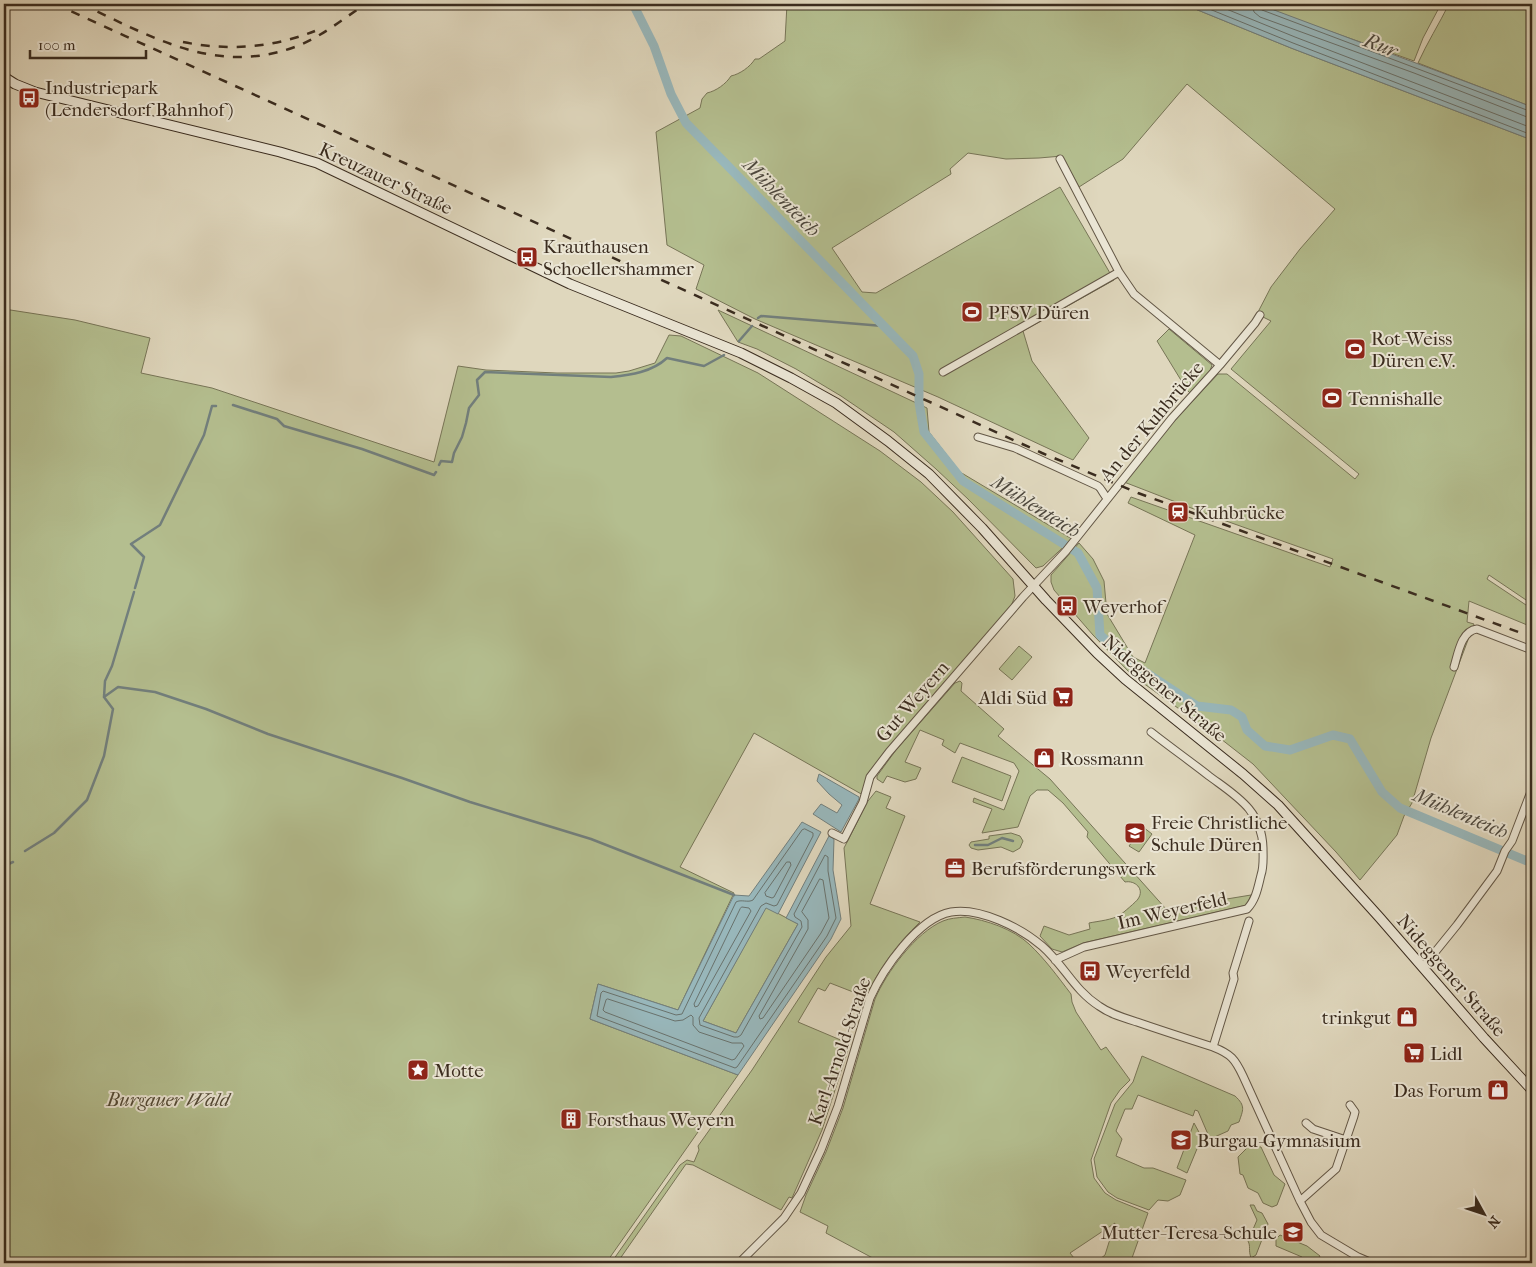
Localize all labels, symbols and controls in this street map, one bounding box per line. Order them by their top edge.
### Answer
scale bar [30,28,146,60]
water label: Rur [1359,28,1403,63]
text: 100 m [38,36,76,54]
place label: Industriepark (Lendersdorf Bahnhof) [45,77,234,121]
bus stop icon: Industriepark (Lendersdorf Bahnhof) [17,86,41,110]
street label: Kreuzauer Straße [315,138,456,219]
water label: Mühlenteich [737,152,825,241]
place label: Krauthausen Schoellershammer [543,236,695,280]
bus stop icon: Krauthausen Schoellershammer [515,245,539,269]
sports icon: PFSV Düren [960,300,984,324]
place label: PFSV Düren [988,302,1090,324]
place label: Rot-Weiss Düren e.V. [1371,328,1455,372]
sports icon: Rot-Weiss Düren e.V. [1343,337,1367,361]
street label: An der Kuhbrücke [1095,357,1208,487]
sports icon: Tennishalle [1320,386,1344,410]
place label: Tennishalle [1348,388,1442,410]
water label: Mühlenteich [985,469,1084,543]
station icon: Kuhbrücke [1166,500,1190,524]
place label: Kuhbrücke [1194,502,1285,524]
bus stop icon: Weyerhof [1055,594,1079,618]
place label: Weyerhof [1082,596,1167,618]
street label: Nideggener Straße [1098,631,1231,747]
street label: Gut Weyern [872,657,954,747]
supermarket icon: Aldi Süd [1051,685,1075,709]
place label: Aldi Süd [978,687,1048,709]
shop icon: Rossmann [1032,746,1056,770]
place label: Rossmann [1060,748,1144,770]
water label: Mühlenteich [1408,782,1512,844]
place label: Freie Christliche Schule Düren [1151,812,1287,856]
school or university icon: Freie Christliche Schule Düren [1123,821,1147,845]
office icon: Berufsförderungswerk [943,856,967,880]
place label: Berufsförderungswerk [971,858,1156,880]
street label: Im Weyerfeld [1115,888,1230,934]
street label: Nideggener Straße [1392,910,1510,1041]
bus stop icon: Weyerfeld [1078,959,1102,983]
place label: Weyerfeld [1105,961,1191,983]
street label: Karl-Arnold-Straße [804,974,876,1128]
shop icon: trinkgut [1395,1005,1419,1029]
place label: trinkgut [1322,1007,1391,1029]
supermarket icon: Lidl [1402,1041,1426,1065]
place label: Lidl [1430,1043,1463,1065]
place icon: Motte [406,1058,430,1082]
place label: Motte [434,1060,484,1082]
shop icon: Das Forum [1486,1078,1510,1102]
place label: Das Forum [1393,1080,1482,1102]
park label: Burgauer Wald [106,1089,232,1111]
building icon: Forsthaus Weyern [559,1107,583,1131]
place label: Forsthaus Weyern [587,1109,734,1131]
school or university icon: Burgau-Gymnasium [1169,1128,1193,1152]
place label: Burgau-Gymnasium [1197,1130,1361,1152]
north arrow [1458,1190,1508,1240]
text: N [1483,1213,1504,1232]
school or university icon: Mutter-Teresa-Schule [1281,1220,1305,1244]
place label: Mutter-Teresa-Schule [1101,1222,1277,1244]

